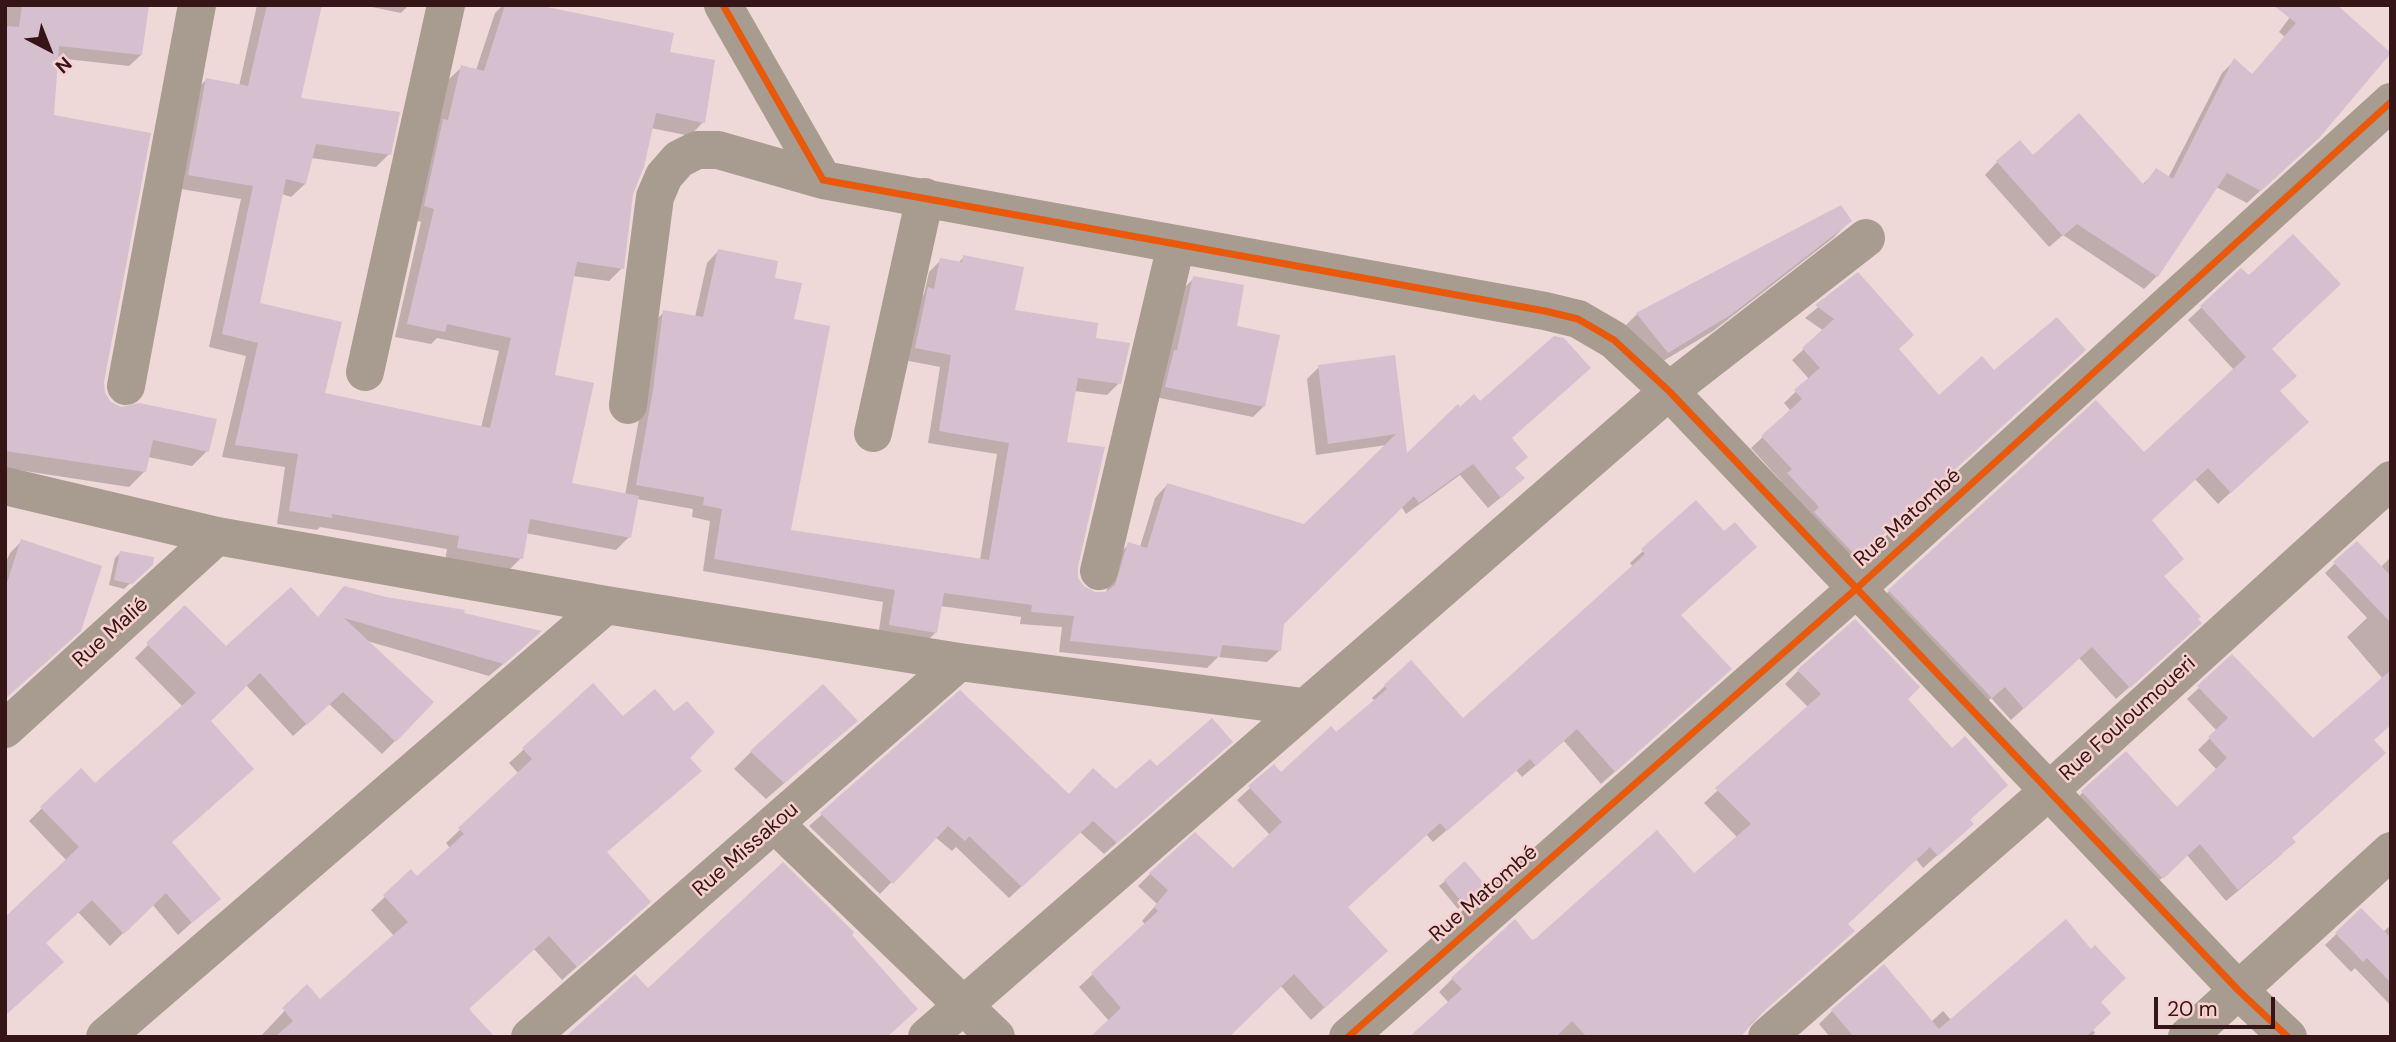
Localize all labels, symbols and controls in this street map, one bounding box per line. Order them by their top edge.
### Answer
north arrow [14,14,84,84]
text: N [50,51,77,79]
street label: Rue Matombé [1849,463,1967,573]
street label: Rue Malié [68,593,154,673]
street label: Rue Fouloumoueri [2055,651,2201,787]
street label: Rue Missakou [688,797,804,903]
street label: Rue Matombé [1425,840,1543,948]
scale bar [2158,982,2279,1026]
text: 20 m [2167,995,2218,1023]

